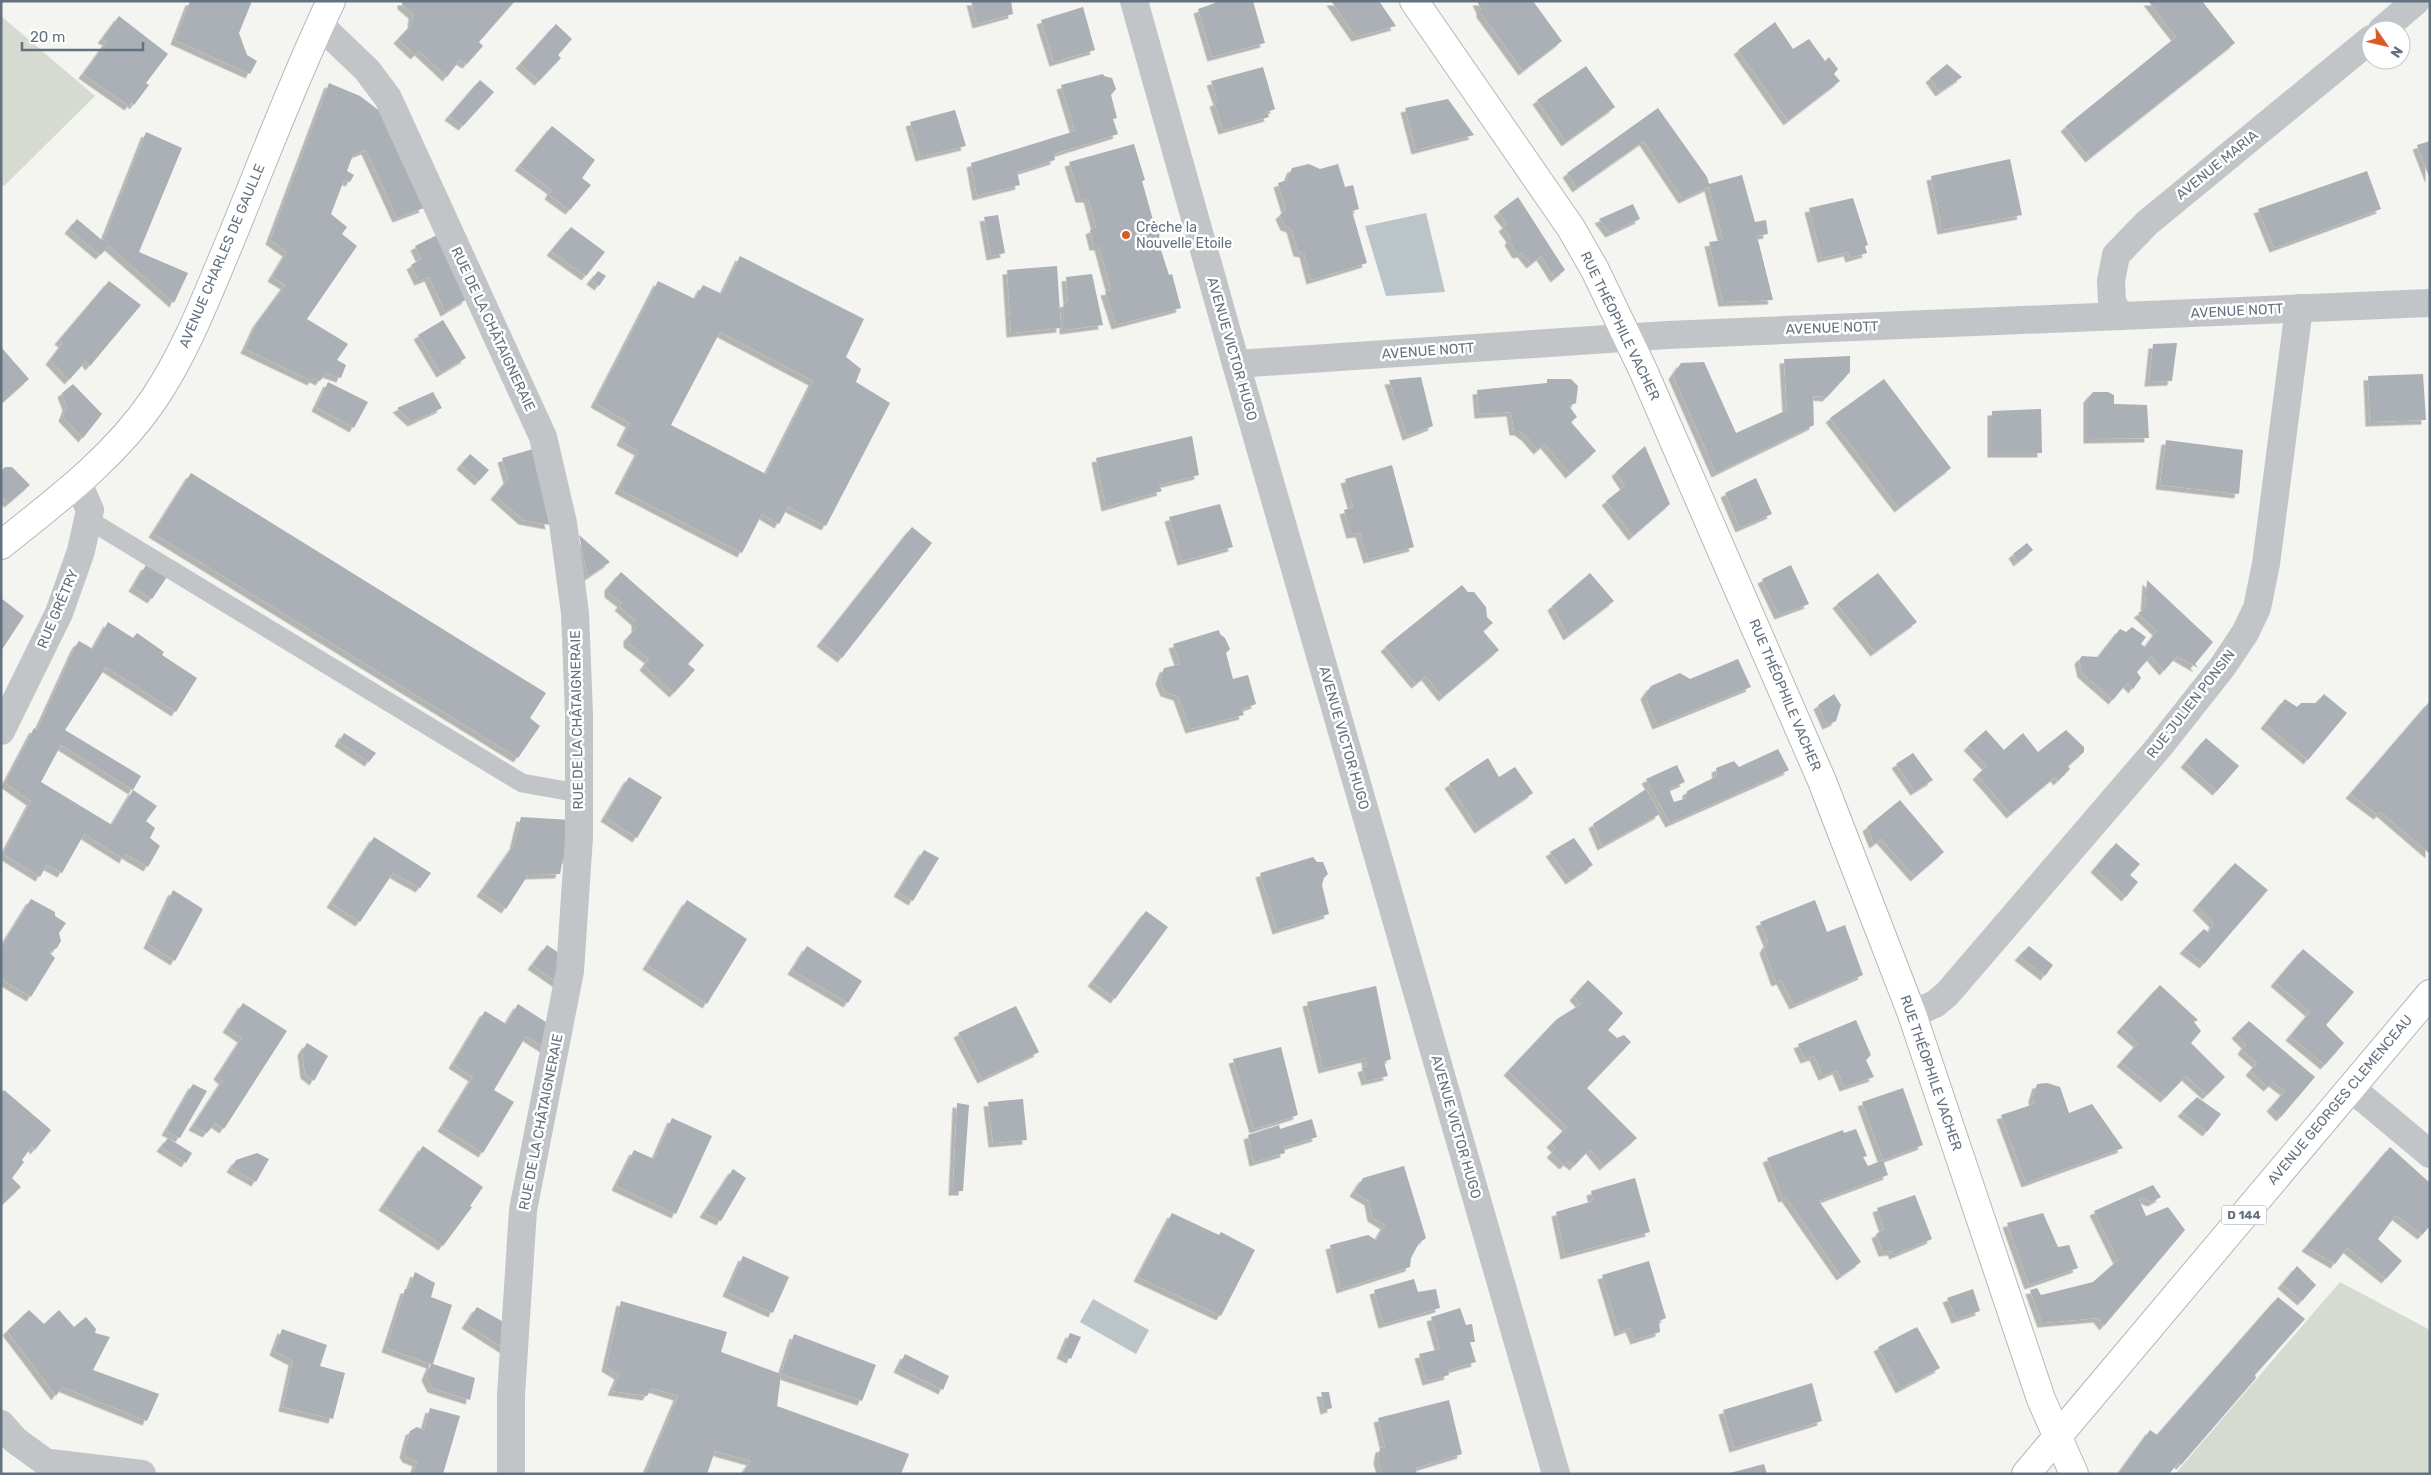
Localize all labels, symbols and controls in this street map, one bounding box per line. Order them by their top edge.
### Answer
scale bar [22,20,144,52]
north arrow [2361,20,2411,70]
text: 20 m [30,28,65,46]
text: N [2386,43,2406,61]
street label: AVENUE MARIA [2173,126,2262,203]
street label: AVENUE CHARLES DE GAULLE [175,161,269,351]
place label: Crèche la Nouvelle Etoile [1136,219,1232,252]
marker: Crèche la Nouvelle Etoile [1120,229,1132,241]
street label: RUE DE LA CHÂTAIGNERAIE [447,244,540,414]
street label: RUE THÉOPHILE VACHER [1577,248,1664,403]
street label: AVENUE VICTOR HUGO [1203,275,1261,423]
street label: AVENUE NOTT [2190,300,2284,322]
street label: AVENUE NOTT [1785,318,1879,338]
street label: AVENUE NOTT [1381,339,1475,363]
street label: RUE GRÉTRY [33,567,82,651]
street label: RUE THÉOPHILE VACHER [1745,616,1826,774]
street label: RUE DE LA CHÂTAIGNERAIE [566,630,587,810]
street label: RUE JULIEN PONSIN [2143,646,2239,762]
street label: AVENUE VICTOR HUGO [1315,664,1373,812]
street label: RUE THÉOPHILE VACHER [1896,993,1967,1153]
street label: AVENUE GEORGES CLEMENCEAU [2264,1012,2416,1188]
street label: RUE DE LA CHÂTAIGNERAIE [515,1032,566,1212]
street label: AVENUE VICTOR HUGO [1427,1053,1485,1201]
road number: D 144 [2222,1206,2266,1224]

